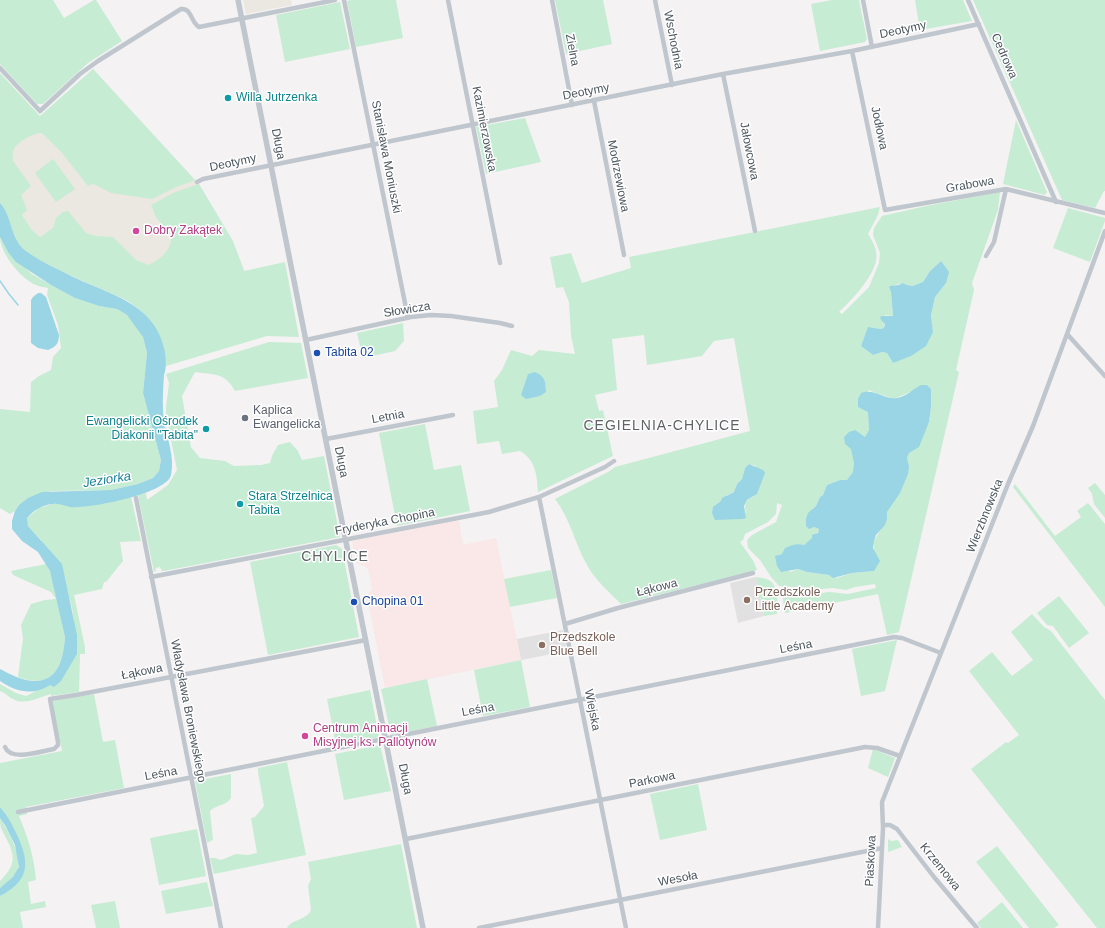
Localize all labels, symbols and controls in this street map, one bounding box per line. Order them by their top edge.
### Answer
street label: Wschodnia [660,9,686,71]
street label: Deotymy [878,18,928,42]
street label: Cedrowa [988,31,1020,81]
street label: Zielna [562,33,582,67]
street label: Deotymy [561,80,611,104]
street label: Kazimierzowska [469,85,499,173]
place label: Willa Jutrzenka [236,91,317,105]
marker: Willa Jutrzenka [223,93,233,103]
street label: Stanisława Moniuszki [368,99,404,215]
street label: Jodłowa [867,105,891,151]
street label: Jałowcowa [736,121,762,181]
street label: Długa [268,127,288,161]
street label: Modrzewiowa [604,139,632,213]
street label: Deotymy [208,151,258,175]
street label: Grabowa [945,174,995,196]
place label: Dobry Zakątek [144,224,222,238]
marker: Dobry Zakątek [131,226,141,236]
street label: Słowicza [382,299,432,321]
place label: Tabita 02 [325,346,374,360]
marker: Tabita 02 [312,348,322,358]
place label: Kaplica Ewangelicka [253,404,320,432]
street label: Letnia [371,407,405,427]
marker: Kaplica Ewangelicka [240,413,250,423]
place label: Ewangelicki Ośrodek Diakonii "Tabita" [86,415,198,443]
district label: CEGIELNIA-CHYLICE [583,418,741,434]
marker: Ewangelicki Ośrodek Diakonii "Tabita" [201,424,211,434]
street label: Długa [331,445,351,479]
water label: Jeziorka [82,469,132,491]
street label: Wierzbnowska [964,477,1006,555]
place label: Stara Strzelnica Tabita [248,490,333,518]
marker: Stara Strzelnica Tabita [235,499,245,509]
street label: Fryderyka Chopina [334,505,436,539]
district label: CHYLICE [301,549,369,565]
street label: Łąkowa [635,576,679,600]
place label: Przedszkole Little Academy [755,586,834,614]
place label: Chopina 01 [362,595,423,609]
marker: Przedszkole Little Academy [742,595,752,605]
marker: Chopina 01 [349,597,359,607]
place label: Przedszkole Blue Bell [550,631,615,659]
street label: Leśna [779,637,813,657]
street label: Władysława Broniewskiego [167,638,209,784]
marker: Przedszkole Blue Bell [537,640,547,650]
street label: Łąkowa [120,661,164,683]
street label: Wiejska [581,688,603,732]
street label: Leśna [461,700,495,720]
place label: Centrum Animacji Misyjnej ks. Pallotynów [313,722,436,750]
marker: Centrum Animacji Misyjnej ks. Pallotynów [300,731,310,741]
street label: Długa [395,762,415,796]
street label: Leśna [144,764,178,784]
street label: Parkowa [628,768,676,792]
street label: Piaskowa [862,835,880,887]
street label: Krzemowa [917,840,963,894]
street label: Wesoła [657,868,699,890]

